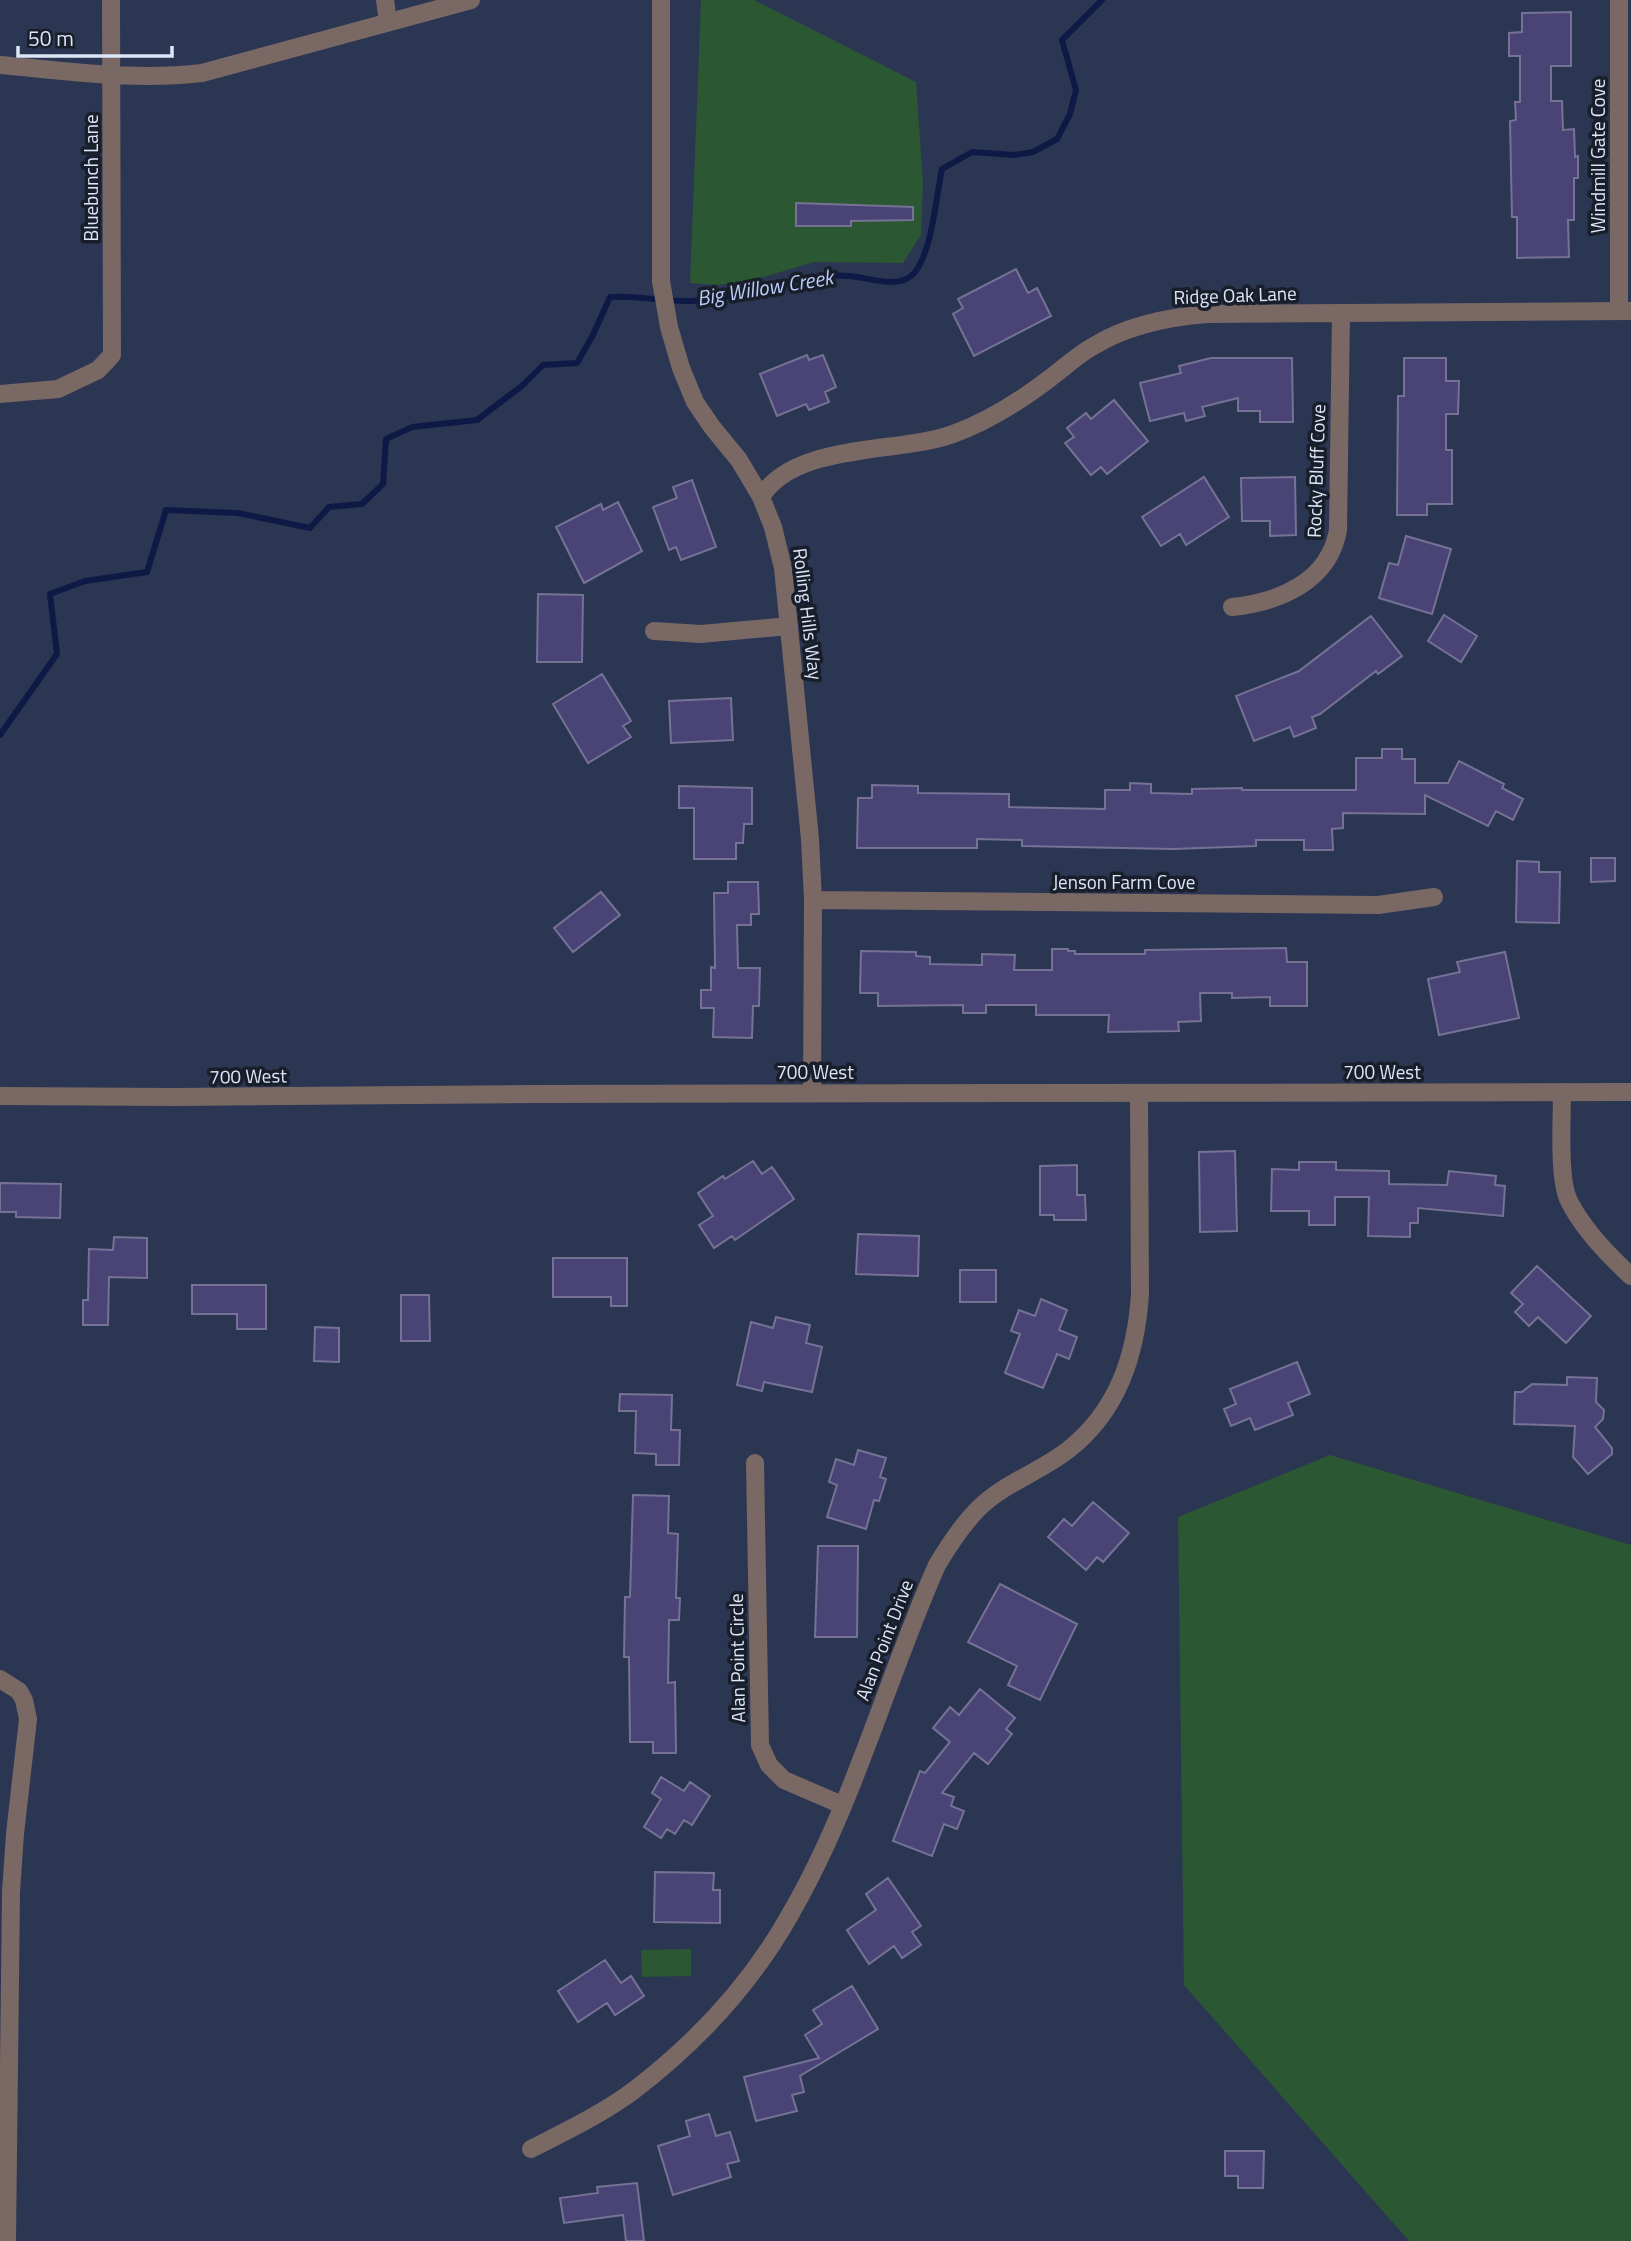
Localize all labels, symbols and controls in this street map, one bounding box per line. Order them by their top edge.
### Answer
scale bar [18,14,172,58]
text: 50 m [28,22,74,54]
street label: Windmill Gate Cove [1583,79,1612,233]
street label: Bluebunch Lane [76,114,105,242]
water label: Big Willow Creek [694,260,838,314]
street label: Ridge Oak Lane [1173,278,1297,311]
street label: Rocky Bluff Cove [1299,404,1332,538]
street label: Rolling Hills Way [786,546,831,682]
street label: Jenson Farm Cove [1053,867,1195,896]
street label: 700 West [776,1057,854,1086]
street label: 700 West [1343,1057,1421,1086]
street label: 700 West [209,1060,287,1091]
street label: Alan Point Drive [847,1575,920,1705]
street label: Alan Point Circle [721,1593,752,1723]

